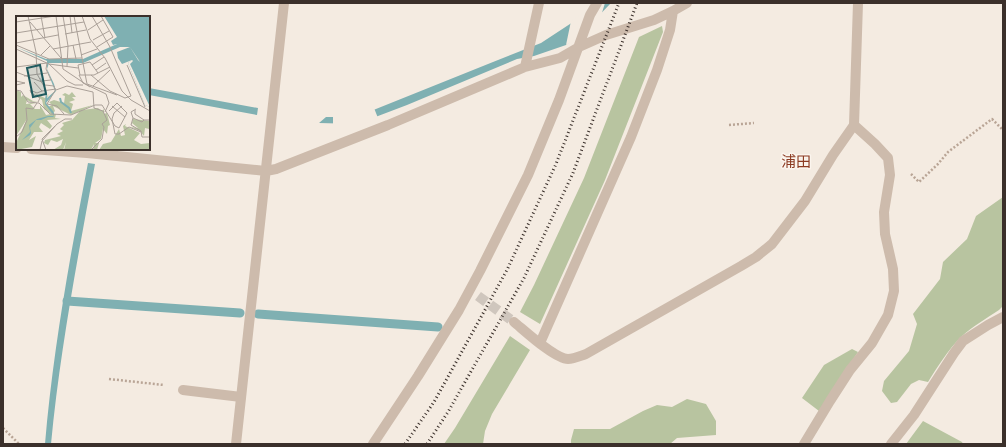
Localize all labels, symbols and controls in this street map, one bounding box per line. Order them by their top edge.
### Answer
inset map [16,16,150,150]
district label: 浦田 [781,153,811,171]

